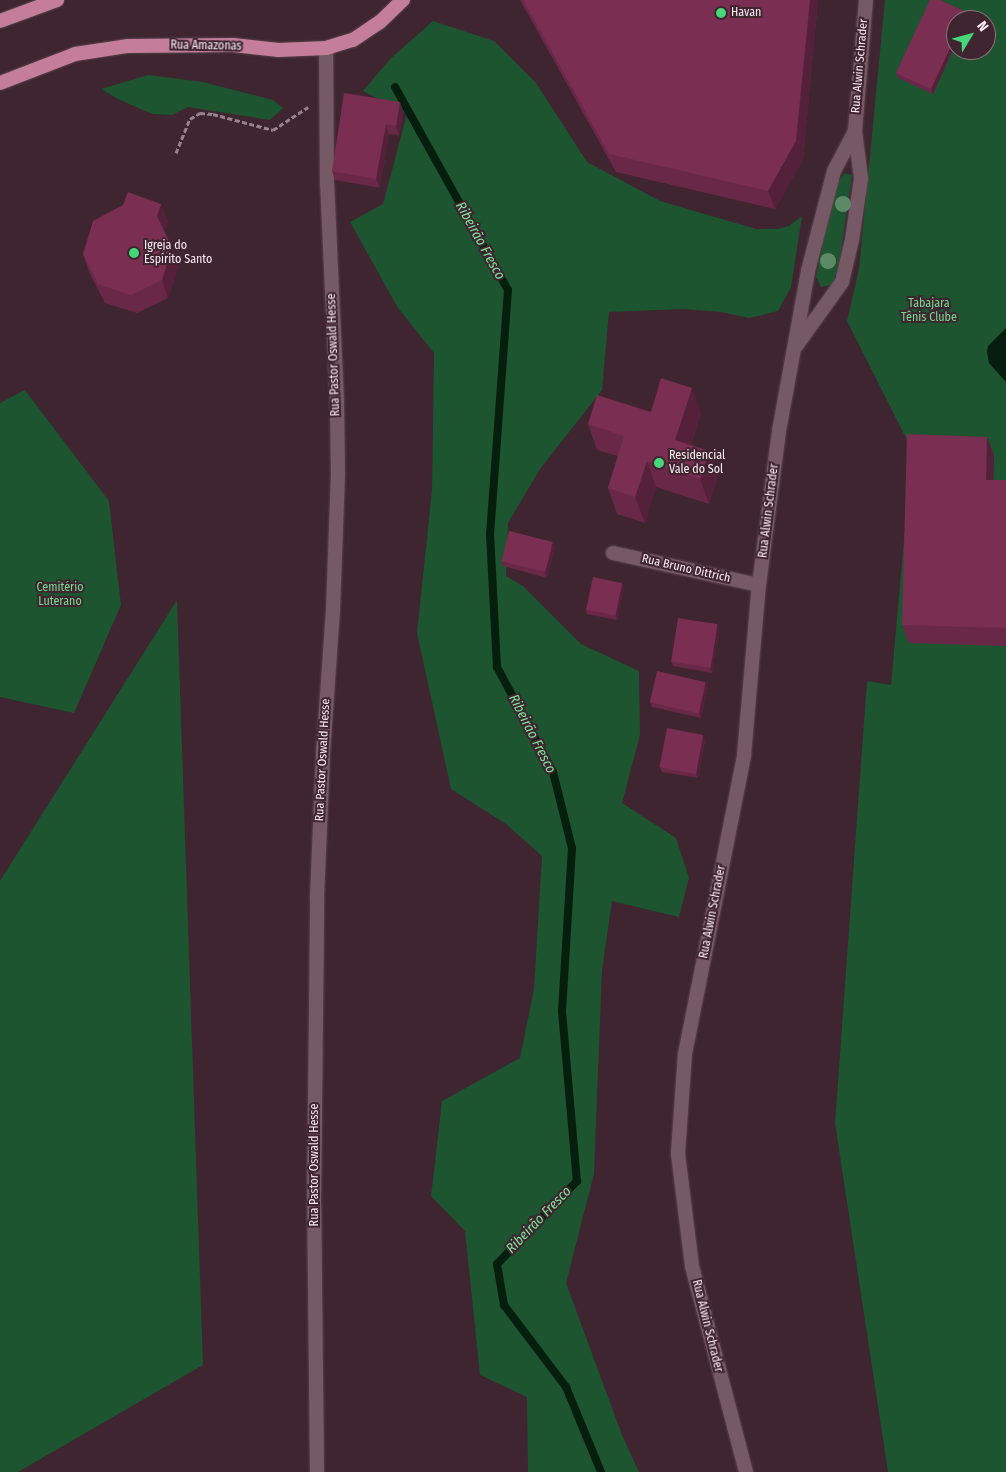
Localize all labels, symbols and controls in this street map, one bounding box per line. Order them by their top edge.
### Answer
place label: Havan [731,6,761,20]
marker: Havan [715,7,727,19]
north arrow [946,10,996,60]
street label: Rua Alwin Schrader [849,18,871,114]
text: N [973,18,992,35]
street label: Rua Amazonas [170,38,242,54]
water label: Ribeirão Fresco [452,199,508,283]
place label: Igreja do Espírito Santo [144,239,212,267]
marker: Igreja do Espírito Santo [128,247,140,259]
street label: Rua Pastor Oswald Hesse [325,293,343,417]
park label: Tabajara Tênis Clube [901,297,957,325]
place label: Residencial Vale do Sol [669,449,725,477]
marker: Residencial Vale do Sol [653,457,665,469]
street label: Rua Alwin Schrader [756,463,782,559]
street label: Rua Bruno Dittrich [640,552,732,586]
park label: Cemitério Luterano [36,581,84,609]
water label: Ribeirão Fresco [505,692,559,776]
street label: Rua Pastor Oswald Hesse [313,698,333,822]
street label: Rua Alwin Schrader [697,864,729,960]
street label: Rua Pastor Oswald Hesse [308,1104,322,1226]
water label: Ribeirão Fresco [503,1183,575,1257]
street label: Rua Alwin Schrader [689,1278,725,1374]

